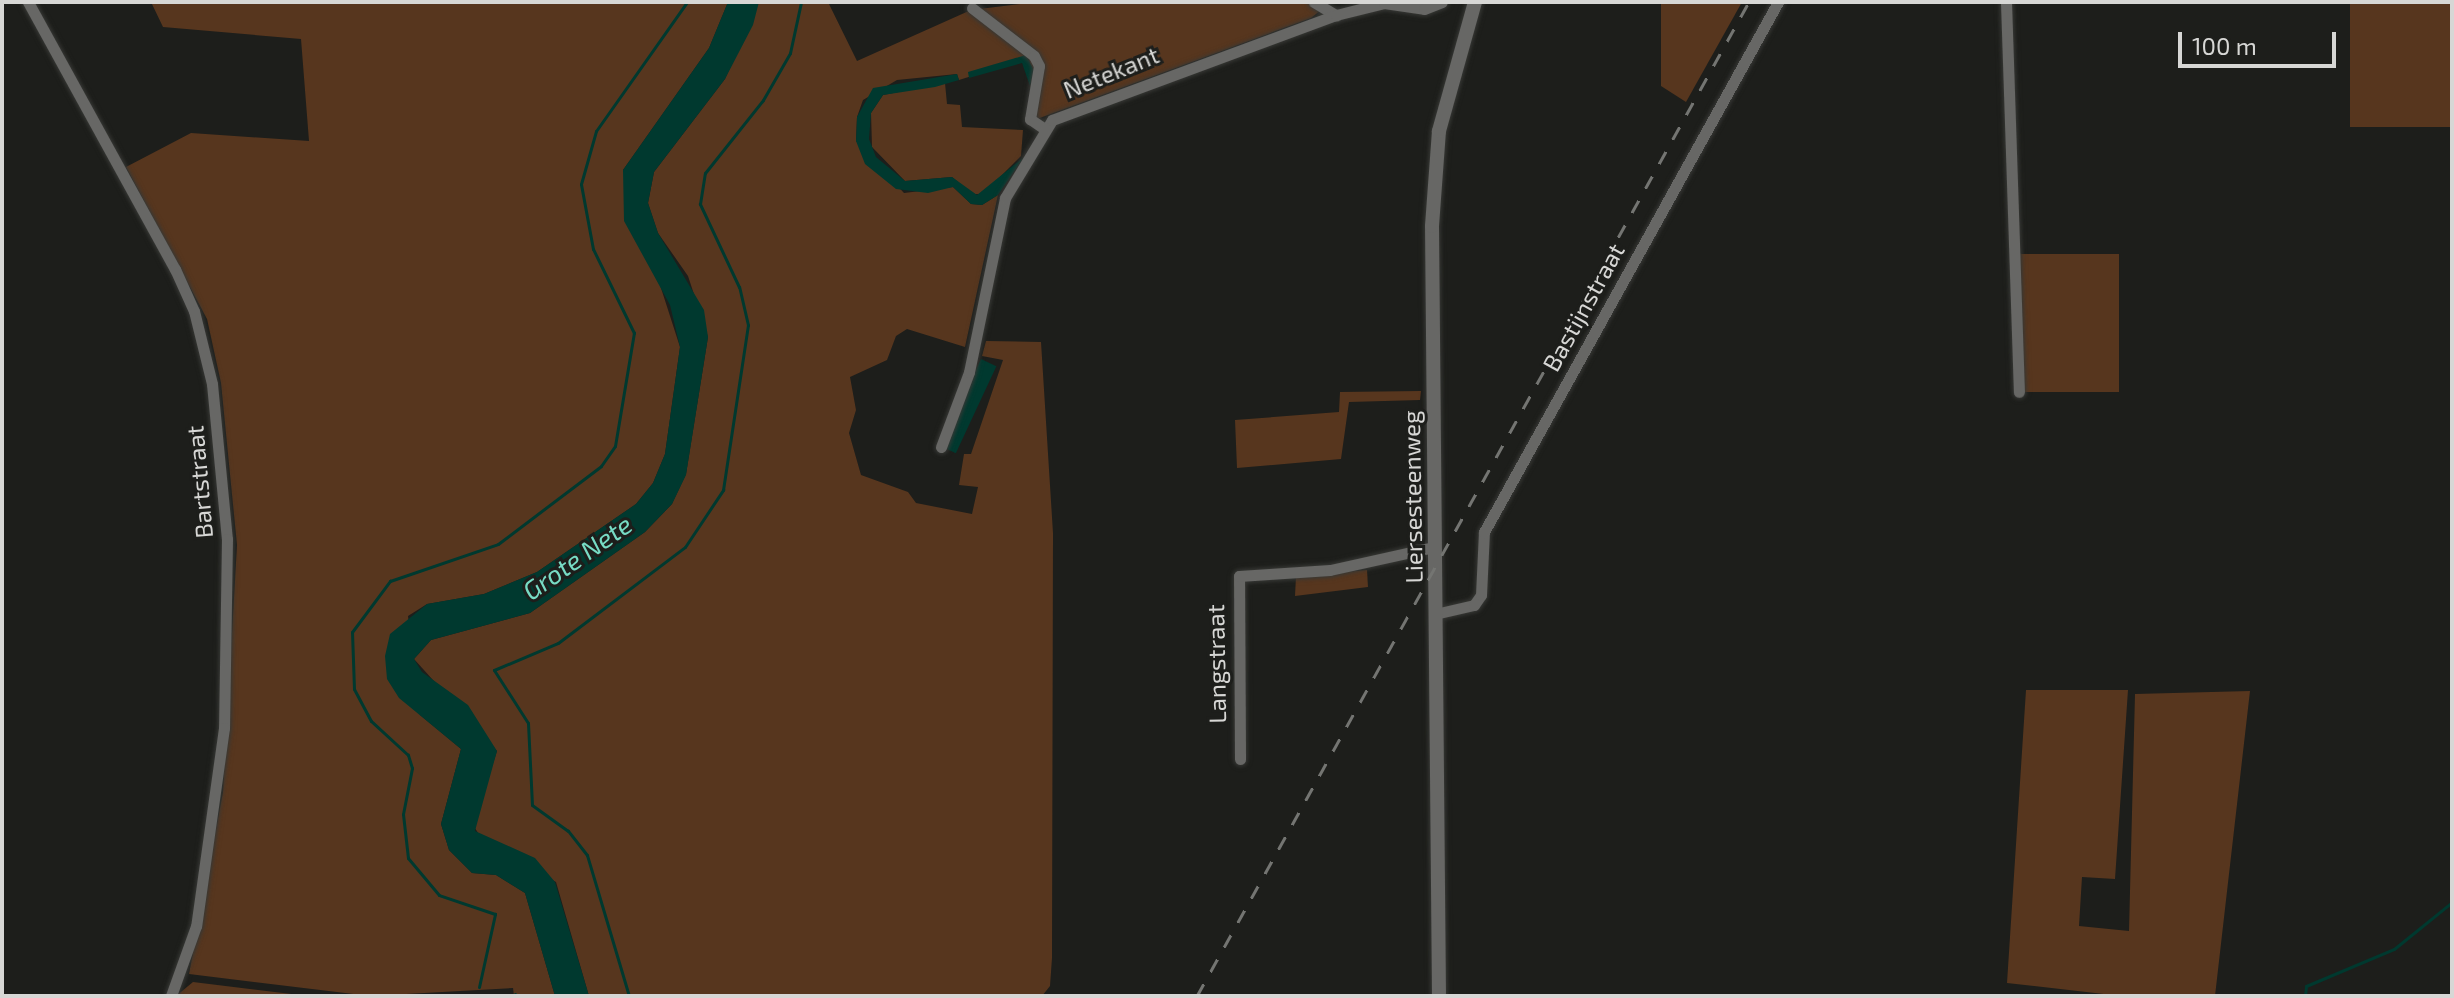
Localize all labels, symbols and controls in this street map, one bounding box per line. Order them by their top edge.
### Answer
scale bar [2182,16,2340,66]
text: 100 m [2192,31,2257,60]
street label: Netekant [1059,40,1163,104]
street label: Bastijnstraat [1536,238,1630,376]
street label: Liersesteenweg [1396,410,1428,584]
street label: Bartstraat [180,424,218,540]
water label: Grote Nete [516,508,638,606]
street label: Langstraat [1201,604,1231,724]

